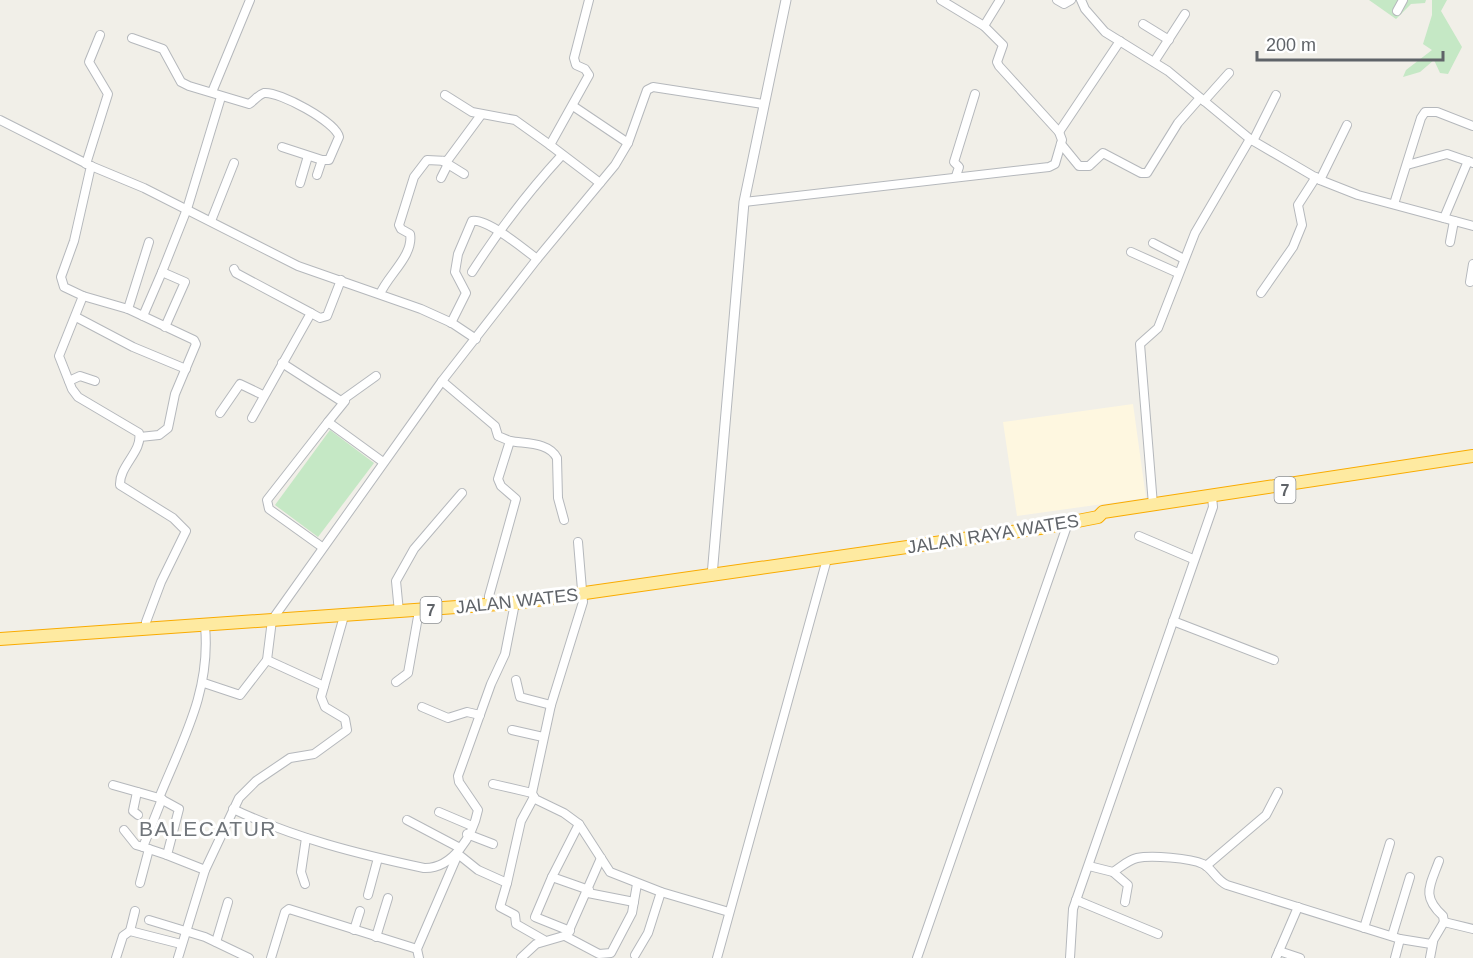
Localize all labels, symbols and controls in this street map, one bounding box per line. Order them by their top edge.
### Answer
scale bar [1257,24,1443,62]
text: 200 m [1266,35,1316,55]
road number: 7 [1274,477,1296,503]
street label: JALAN RAYA WATES [906,511,1080,557]
street label: JALAN WATES [455,585,579,617]
road number: 7 [420,597,442,623]
district label: BALECATUR [139,817,277,840]

